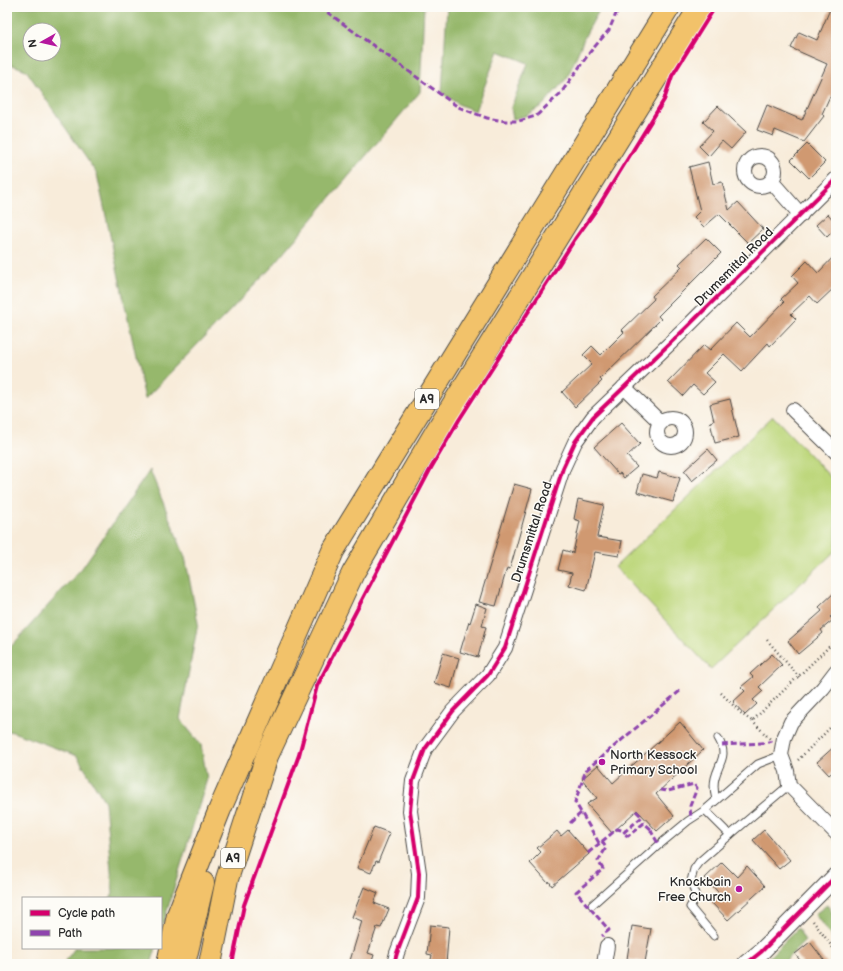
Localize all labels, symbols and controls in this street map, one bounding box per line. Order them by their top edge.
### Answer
north arrow [22,22,62,62]
text: N [26,38,40,48]
street label: Drumsmittal Road [691,224,777,310]
road number: A9 [415,389,439,409]
street label: Drumsmittal Road [508,480,556,584]
place label: North Kessock Primary School [610,747,697,778]
marker: North Kessock Primary School [597,757,607,767]
road number: A9 [221,848,245,868]
place label: Knockbain Free Church [658,874,731,905]
marker: Knockbain Free Church [734,884,744,894]
legend [22,897,162,949]
text: Cycle path [58,906,115,921]
text: Path [58,926,83,941]

